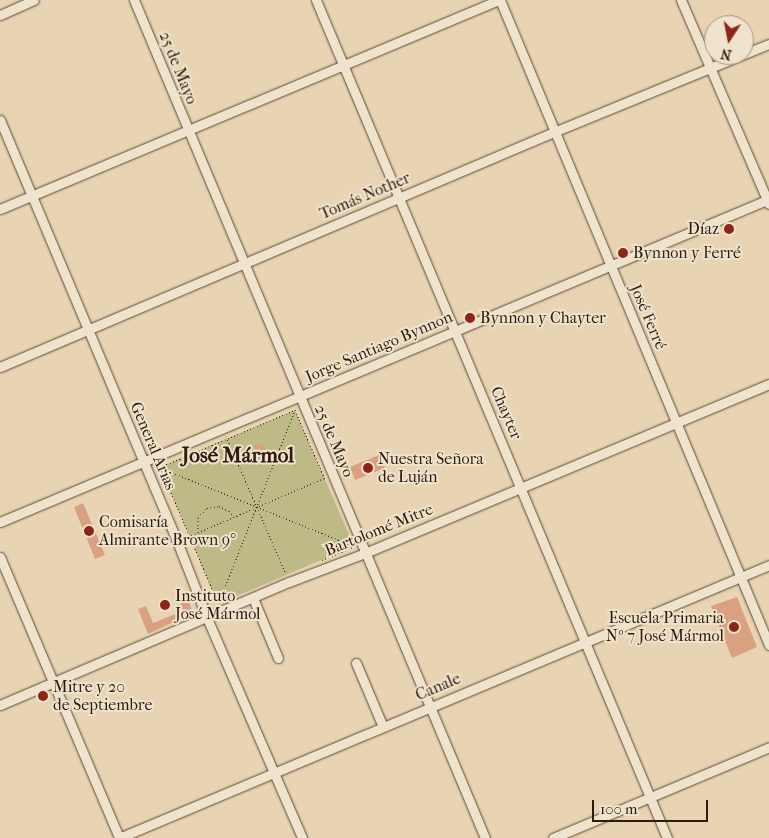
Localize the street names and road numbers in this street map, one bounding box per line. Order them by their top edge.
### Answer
street label: 25 de Mayo [155,29,201,107]
street label: Tomás Nother [317,168,413,224]
street label: José Ferré [626,282,670,352]
street label: Jorge Santiago Bynnon [303,307,455,387]
street label: Chayter [486,384,526,442]
street label: General Arias [126,399,180,493]
street label: 25 de Mayo [310,402,358,480]
street label: Bartolomé Mitre [322,500,436,560]
street label: Canale [413,669,463,705]

